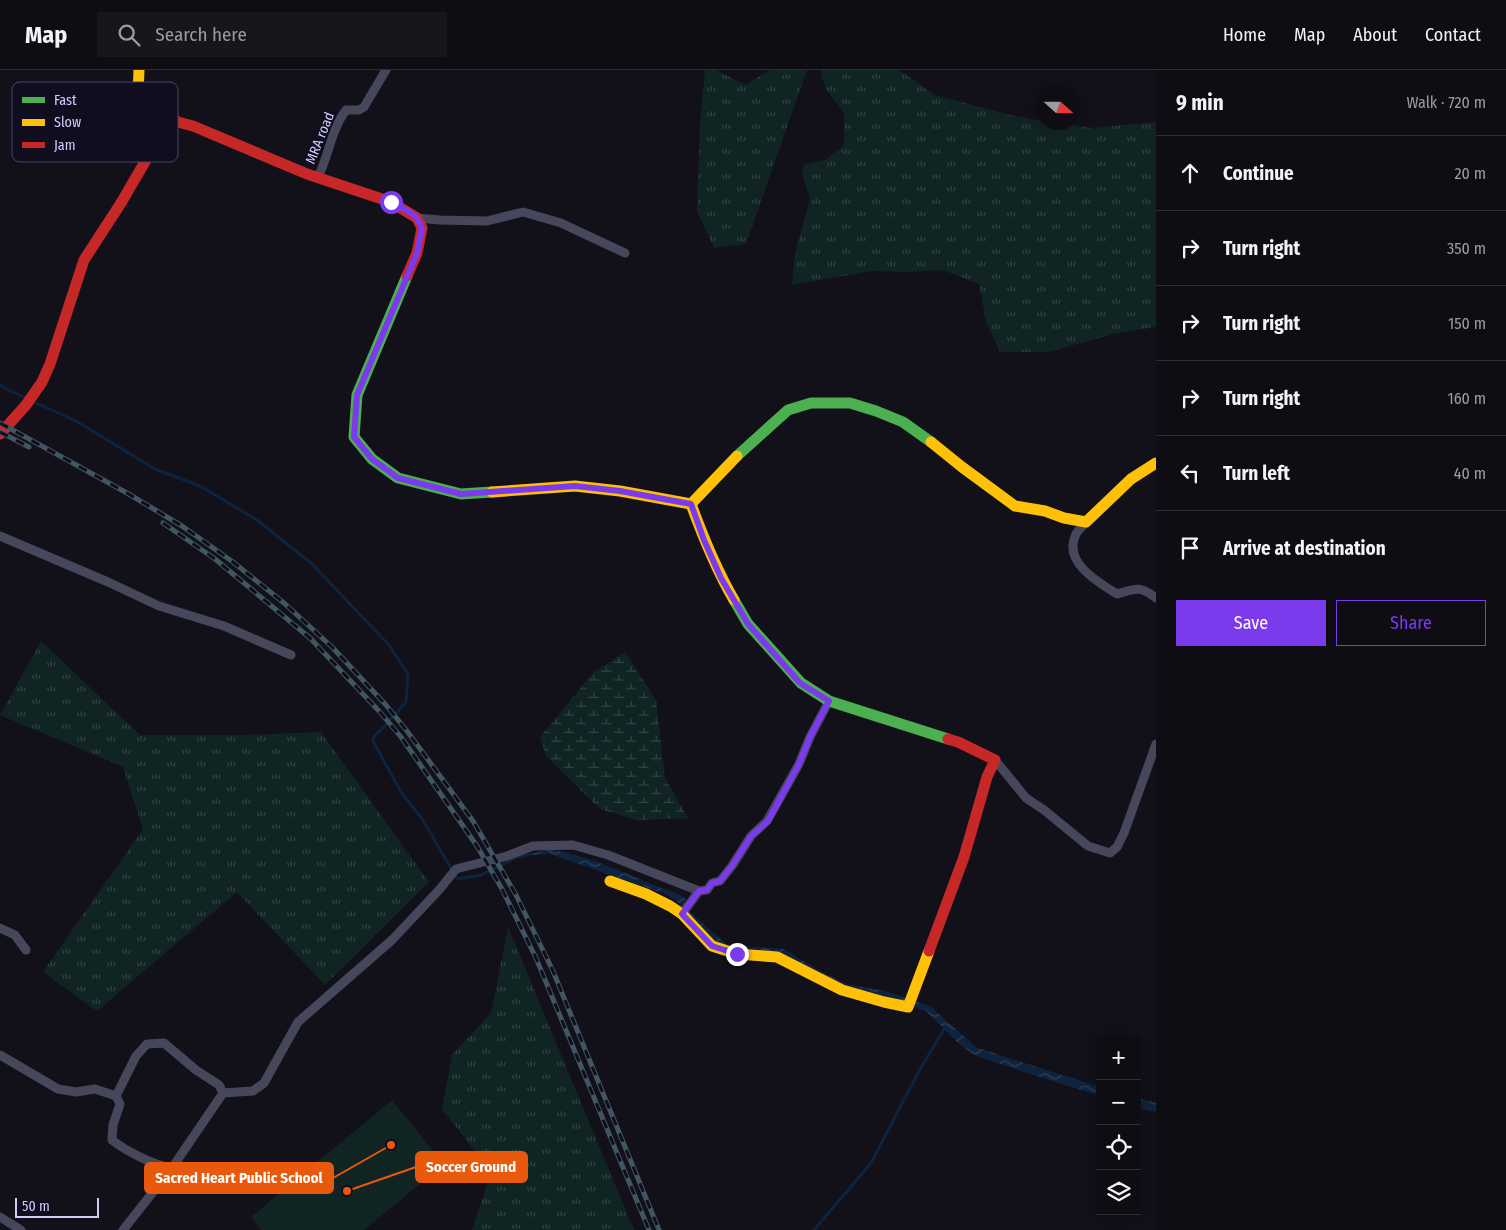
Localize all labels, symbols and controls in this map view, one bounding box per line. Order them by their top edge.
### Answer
search box [97,12,447,57]
text: Map [25,21,67,49]
icon: search [115,21,143,49]
text: Search here [155,23,247,46]
text: Home [1223,24,1266,46]
text: Map [1294,24,1325,46]
text: About [1353,24,1397,46]
text: Contact [1425,24,1481,46]
legend [12,82,178,162]
north arrow [1036,85,1081,130]
text: 9 min [1176,90,1224,116]
text: Fast [54,92,77,109]
text: Walk · 720 m [1406,93,1486,112]
street label: MRA road [302,110,338,166]
text: Slow [54,114,81,131]
text: Jam [54,137,75,154]
icon: ahead [1176,159,1204,187]
text: Continue [1223,162,1294,185]
text: 20 m [1455,164,1486,183]
route start [380,191,403,214]
icon: right [1176,234,1204,262]
text: Turn right [1223,237,1300,260]
text: 350 m [1447,239,1486,258]
icon: right [1176,309,1204,337]
text: Turn right [1223,312,1300,335]
text: 150 m [1448,314,1486,333]
icon: right [1176,384,1204,412]
text: Turn right [1223,387,1300,410]
text: 160 m [1447,389,1486,408]
icon: left [1176,459,1204,487]
text: Turn left [1223,462,1290,485]
text: 40 m [1454,464,1486,483]
icon: arrive [1176,534,1204,562]
text: Arrive at destination [1223,537,1386,560]
button: Save [1176,600,1326,646]
button: Share [1336,600,1486,646]
route end [726,943,749,966]
map controls [1096,1035,1141,1215]
button: + [1096,1035,1141,1080]
button: − [1096,1080,1141,1125]
button: locate [1096,1125,1141,1170]
callout: Soccer Ground [416,1152,527,1182]
text: Soccer Ground [426,1158,516,1176]
callout: Sacred Heart Public School [145,1163,333,1193]
text: Sacred Heart Public School [155,1169,324,1187]
button: layers [1096,1170,1141,1215]
scale bar [15,1195,99,1218]
text: 50 m [22,1198,50,1215]

